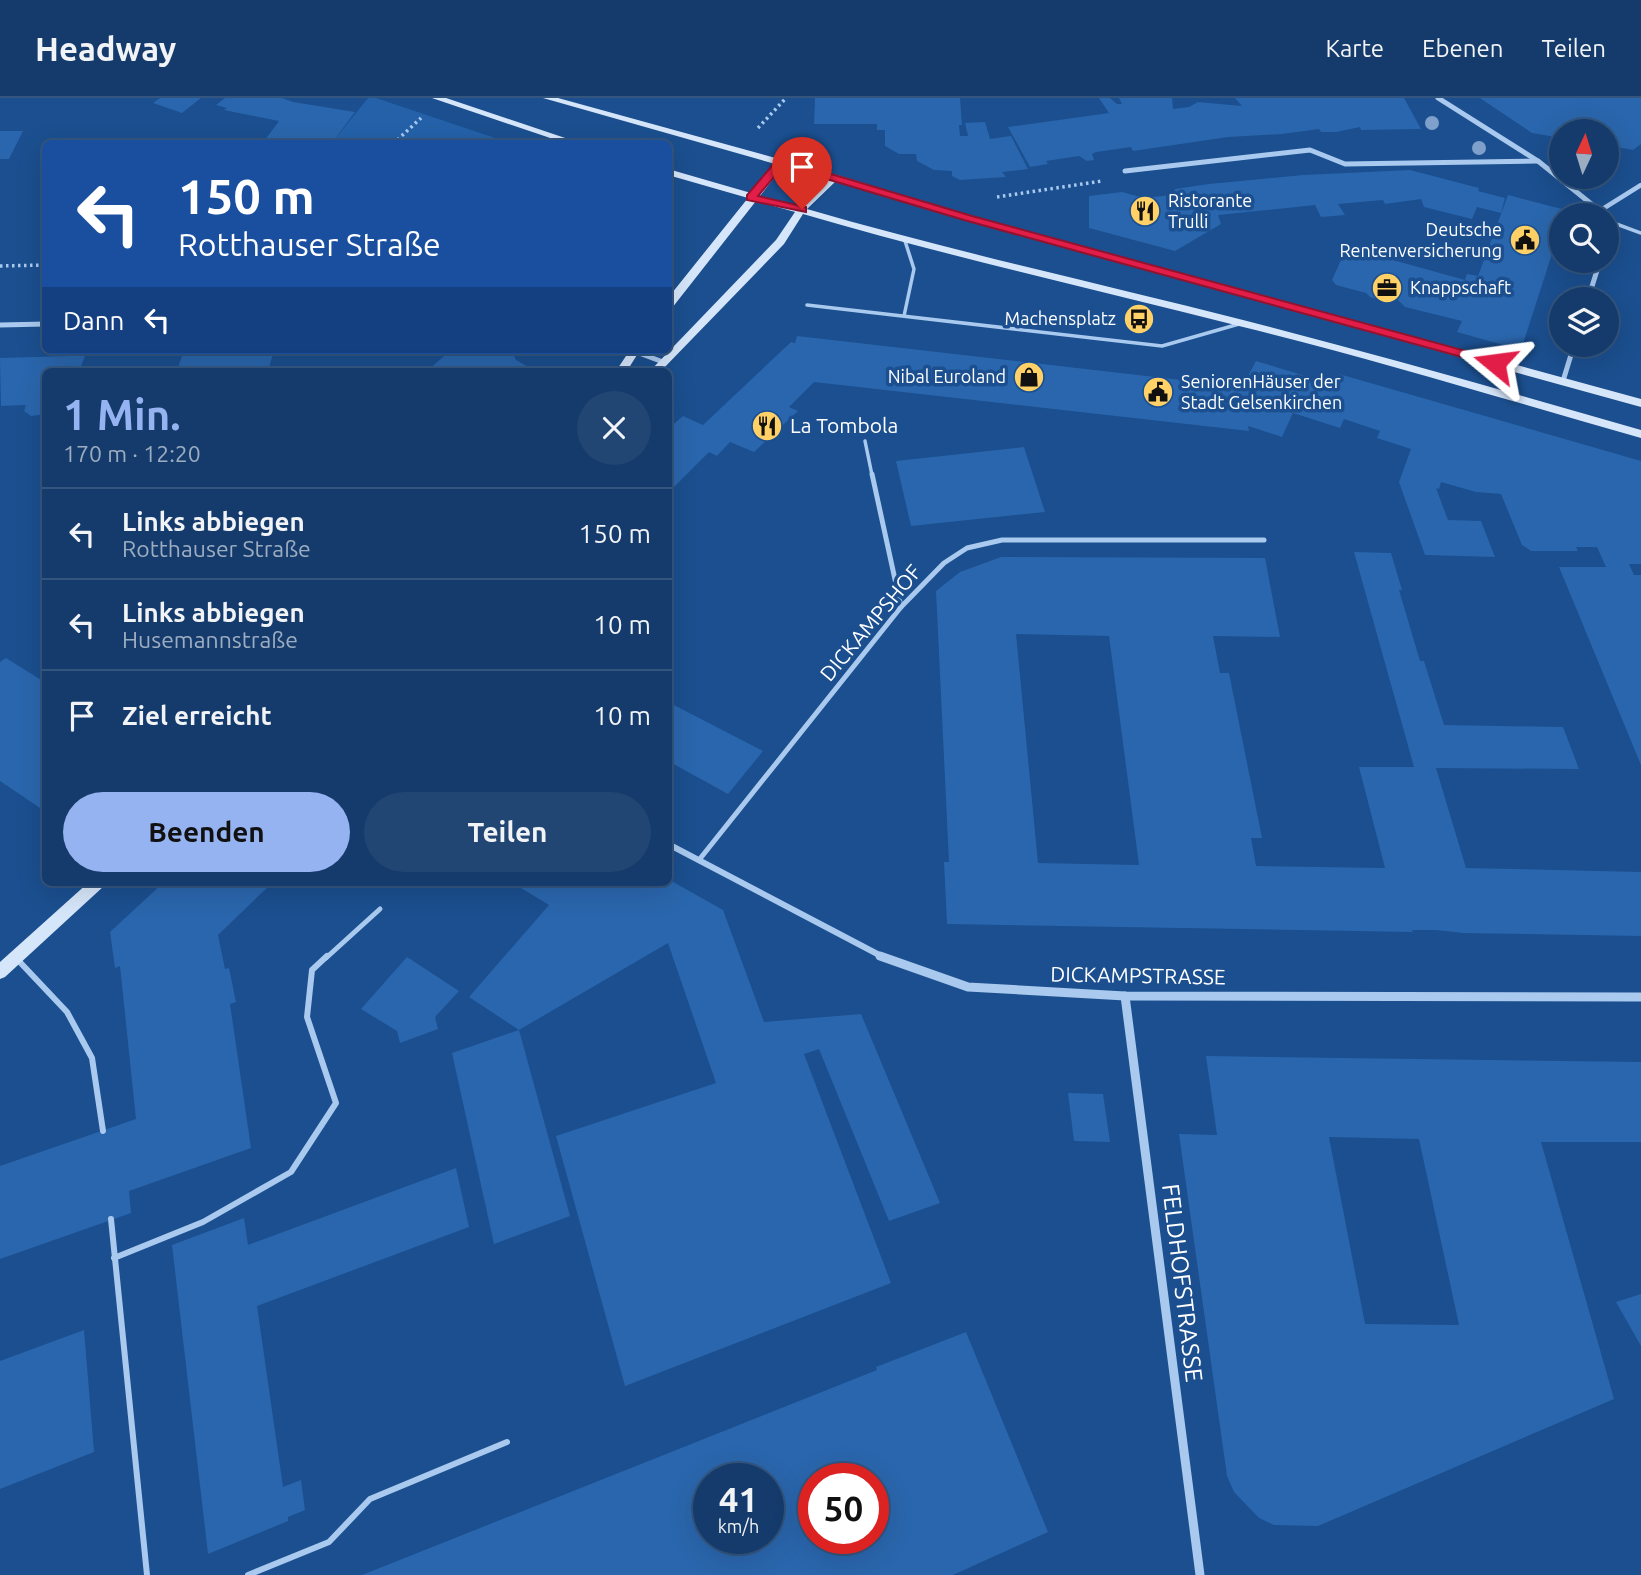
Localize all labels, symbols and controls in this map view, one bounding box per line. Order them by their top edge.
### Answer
text: Headway [35,30,176,67]
text: Karte [1325,35,1384,62]
text: Ebenen [1422,35,1503,62]
text: Teilen [1541,35,1606,62]
north arrow [1549,119,1619,189]
map controls [1549,119,1619,357]
pin [772,137,832,209]
icon: arrive [783,148,821,186]
icon: left [63,168,154,259]
text: 150 m [178,168,315,223]
place label: Ristorante Trulli [1168,190,1252,231]
restaurant icon: Ristorante Trulli [1128,194,1162,228]
button: search [1549,203,1619,273]
place label: Deutsche Rentenversicherung [1339,219,1502,260]
public building icon: Deutsche Rentenversicherung [1508,223,1542,257]
text: Rotthauser Straße [178,226,441,262]
office icon: Knappschaft [1370,271,1404,305]
place label: Knappschaft [1410,277,1511,297]
button: layers [1549,287,1619,357]
icon: left [138,301,176,339]
bus stop icon: Machensplatz [1122,302,1156,336]
text: Dann [63,306,124,335]
place label: Machensplatz [1005,308,1116,328]
position arrow [1458,326,1532,400]
shop icon: Nibal Euroland [1012,360,1046,394]
place label: Nibal Euroland [888,366,1006,386]
place label: SeniorenHäuser der Stadt Gelsenkirchen [1181,371,1342,412]
public building icon: SeniorenHäuser der Stadt Gelsenkirchen [1141,375,1175,409]
text: 1 Min. [63,391,181,438]
button: close [577,391,651,465]
restaurant icon: La Tombola [750,409,784,443]
place label: La Tombola [790,413,898,437]
text: 170 m · 12:20 [63,441,201,466]
text: Links abbiegen [122,507,305,536]
icon: left [63,515,101,553]
text: 150 m [579,519,651,548]
text: Rotthauser Straße [122,536,311,561]
street label: DICKAMPSHOF [815,559,926,685]
text: Links abbiegen [122,598,305,627]
icon: left [63,606,101,644]
text: 10 m [593,610,651,639]
text: Husemannstraße [122,627,298,652]
icon: arrive [63,697,101,735]
text: Ziel erreicht [122,701,272,730]
text: 10 m [593,701,651,730]
button: Beenden [63,792,350,872]
button: Teilen [364,792,651,872]
street label: DICKAMPSTRASSE [1050,961,1226,989]
street label: FELDHOFSTRASSE [1157,1182,1208,1384]
speed limit sign: 50 [798,1463,889,1554]
text: 41 [719,1479,758,1519]
text: km/h [718,1516,759,1536]

